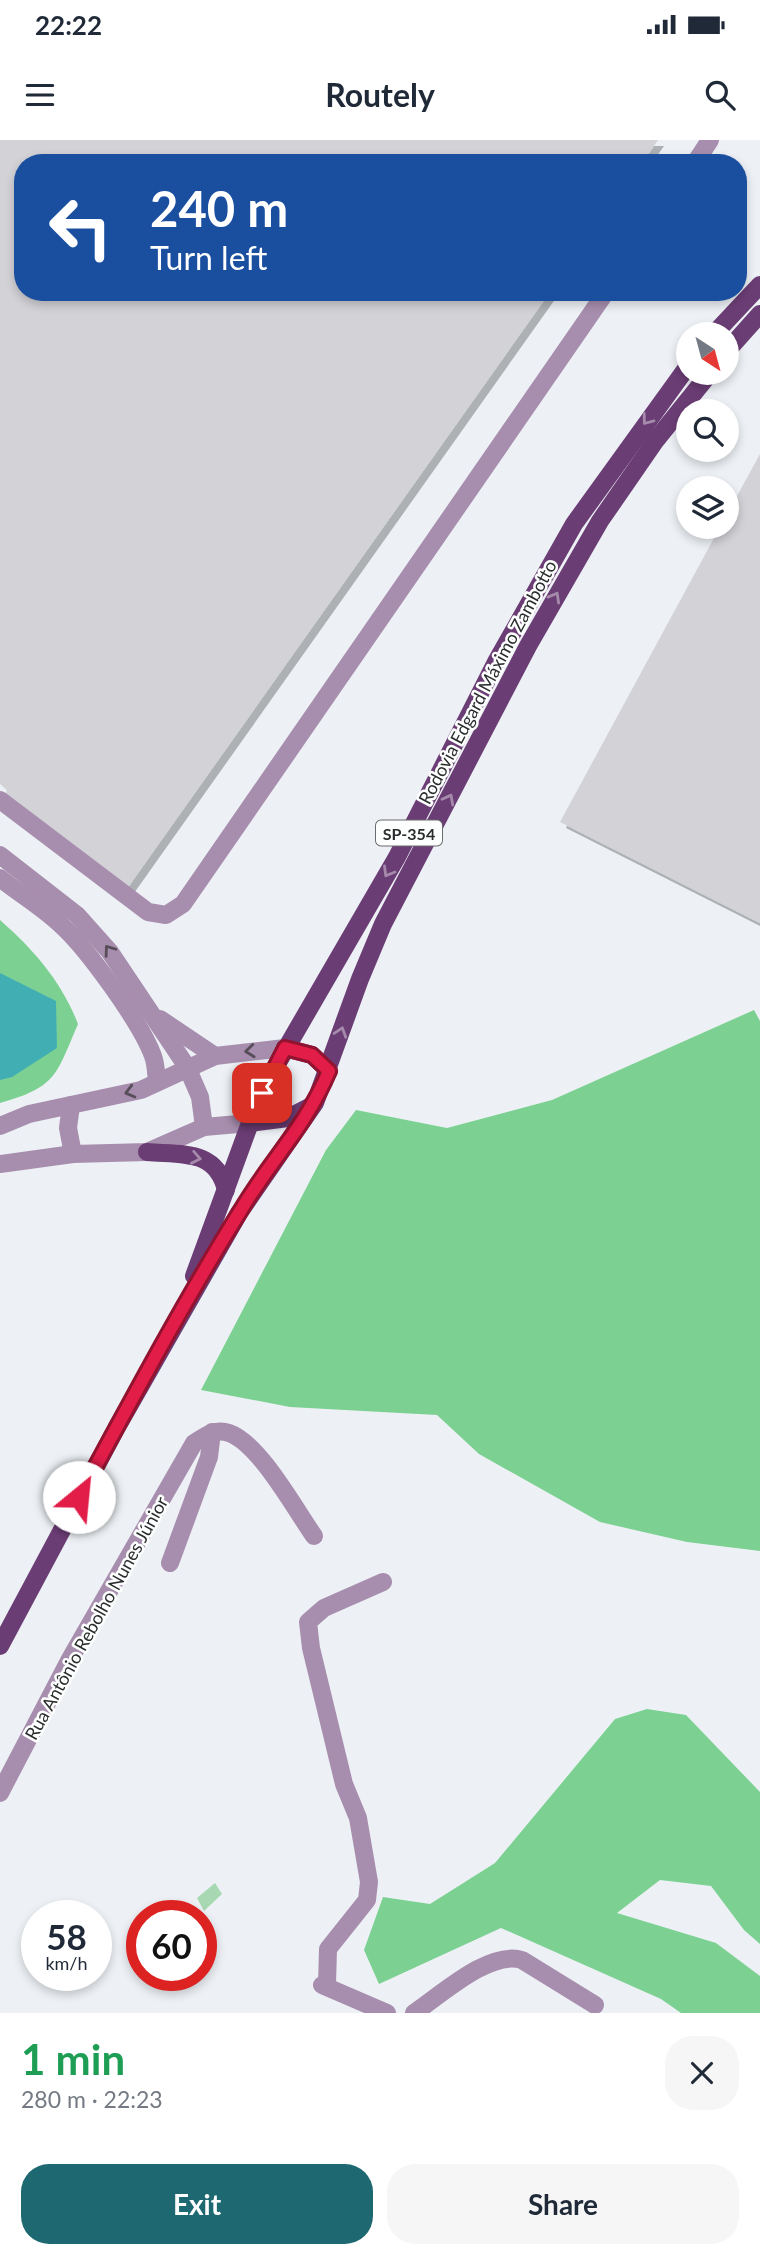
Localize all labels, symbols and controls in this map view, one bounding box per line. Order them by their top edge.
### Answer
text: 22:22 [35,9,102,41]
text: Routely [325,75,435,114]
icon: menu [21,76,59,114]
icon: search [701,76,739,114]
text: 240 m [150,179,288,237]
icon: left [35,182,126,273]
text: Turn left [150,238,267,277]
north arrow [676,322,738,385]
map controls [676,322,739,539]
button: search [676,399,739,462]
one-way arrow [643,412,655,425]
button: layers [676,476,739,539]
street label: Rodovia Edgard Máximo Zambotto [413,556,561,808]
one-way arrow [547,592,560,605]
one-way arrow [441,794,455,806]
road number: SP-354 [376,820,442,846]
one-way arrow [383,865,396,878]
one-way arrow [105,946,117,958]
one-way arrow [333,1027,348,1039]
one-way arrow [244,1043,255,1058]
pin [232,1063,292,1123]
icon: arrive [243,1074,281,1112]
one-way arrow [124,1084,136,1099]
one-way arrow [190,1149,202,1164]
position arrow [42,1460,116,1534]
street label: Rua Antônio Rebolho Nunes Júnior [20,1492,172,1744]
speed limit sign: 60 [126,1900,217,1991]
text: 58 [46,1915,87,1957]
text: km/h [45,1952,88,1974]
text: 1 min [21,2034,125,2084]
button: close [665,2036,739,2110]
text: 280 m · 22:23 [21,2085,163,2113]
button: Exit [21,2164,373,2244]
button: Share [387,2164,739,2244]

